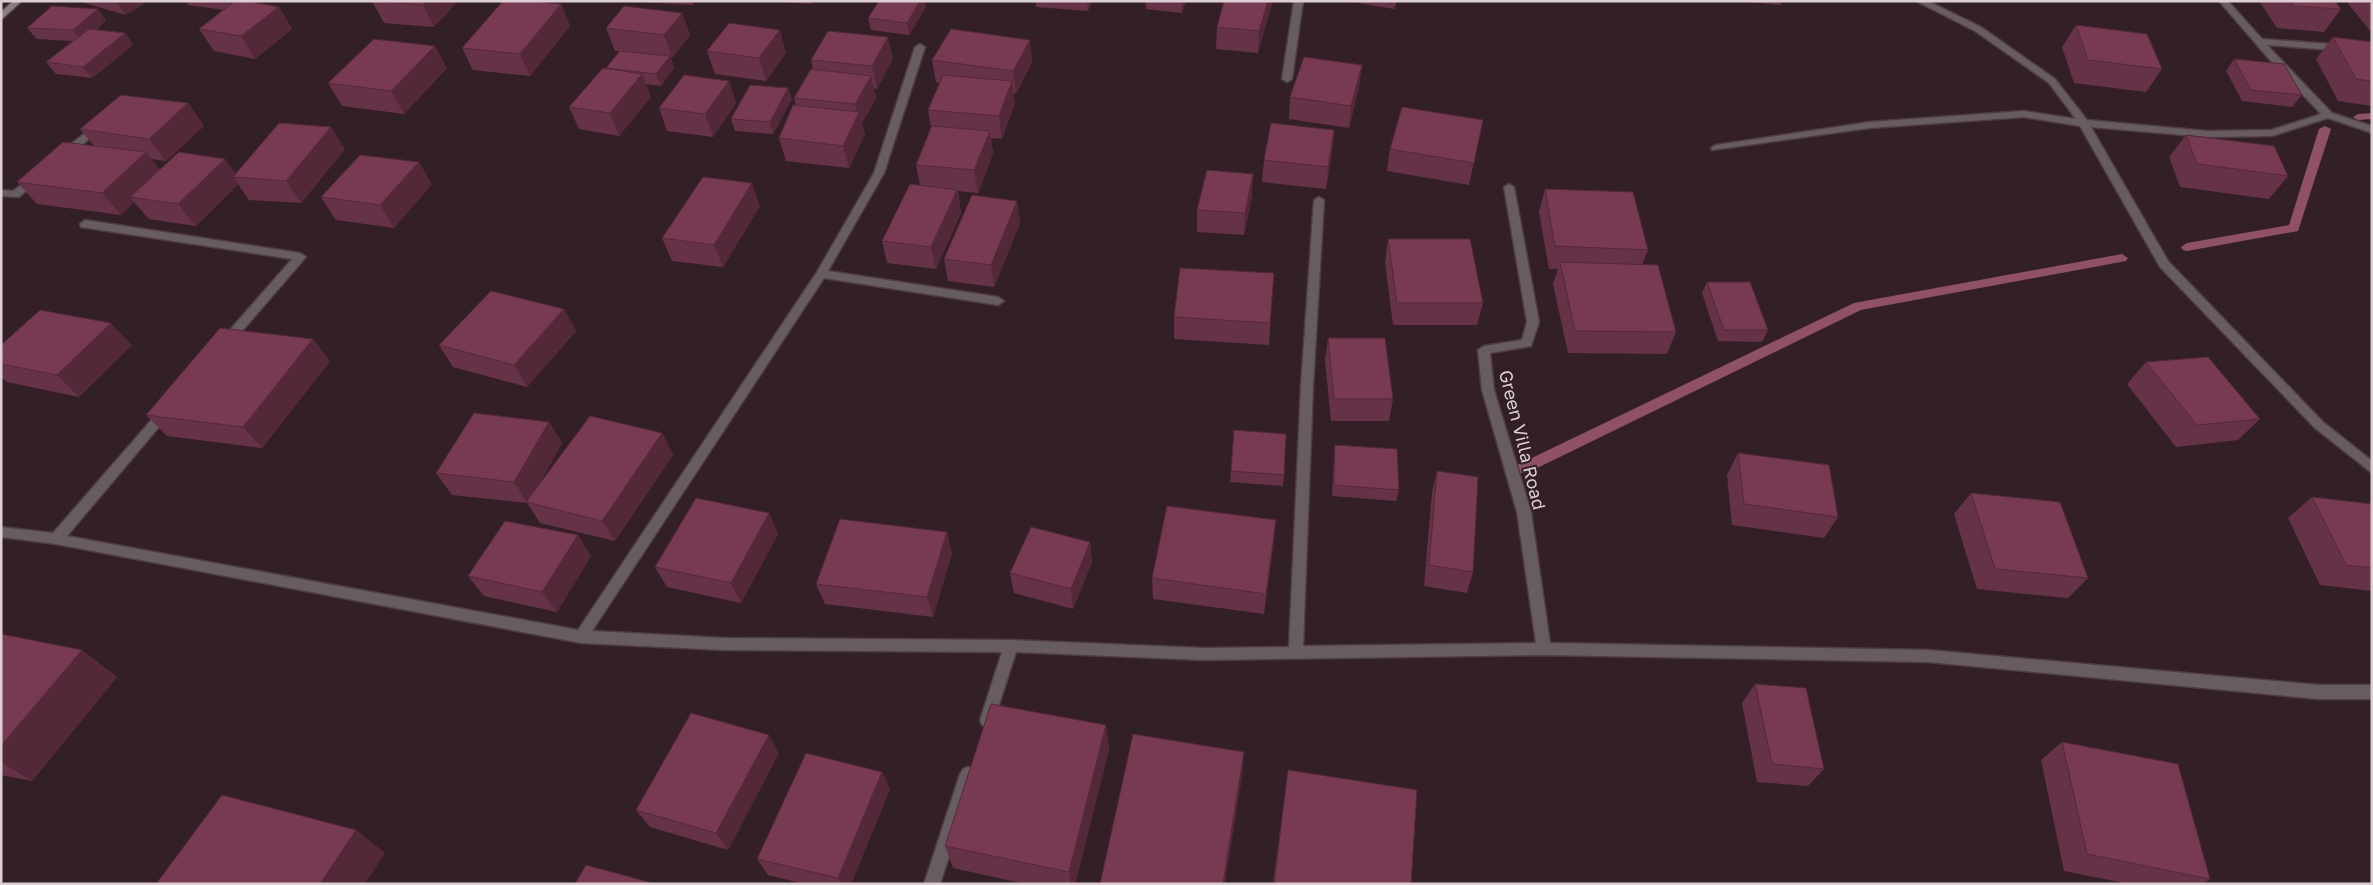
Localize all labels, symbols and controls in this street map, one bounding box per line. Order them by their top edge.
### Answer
street label: Green Villa Road [1495,368,1551,512]

